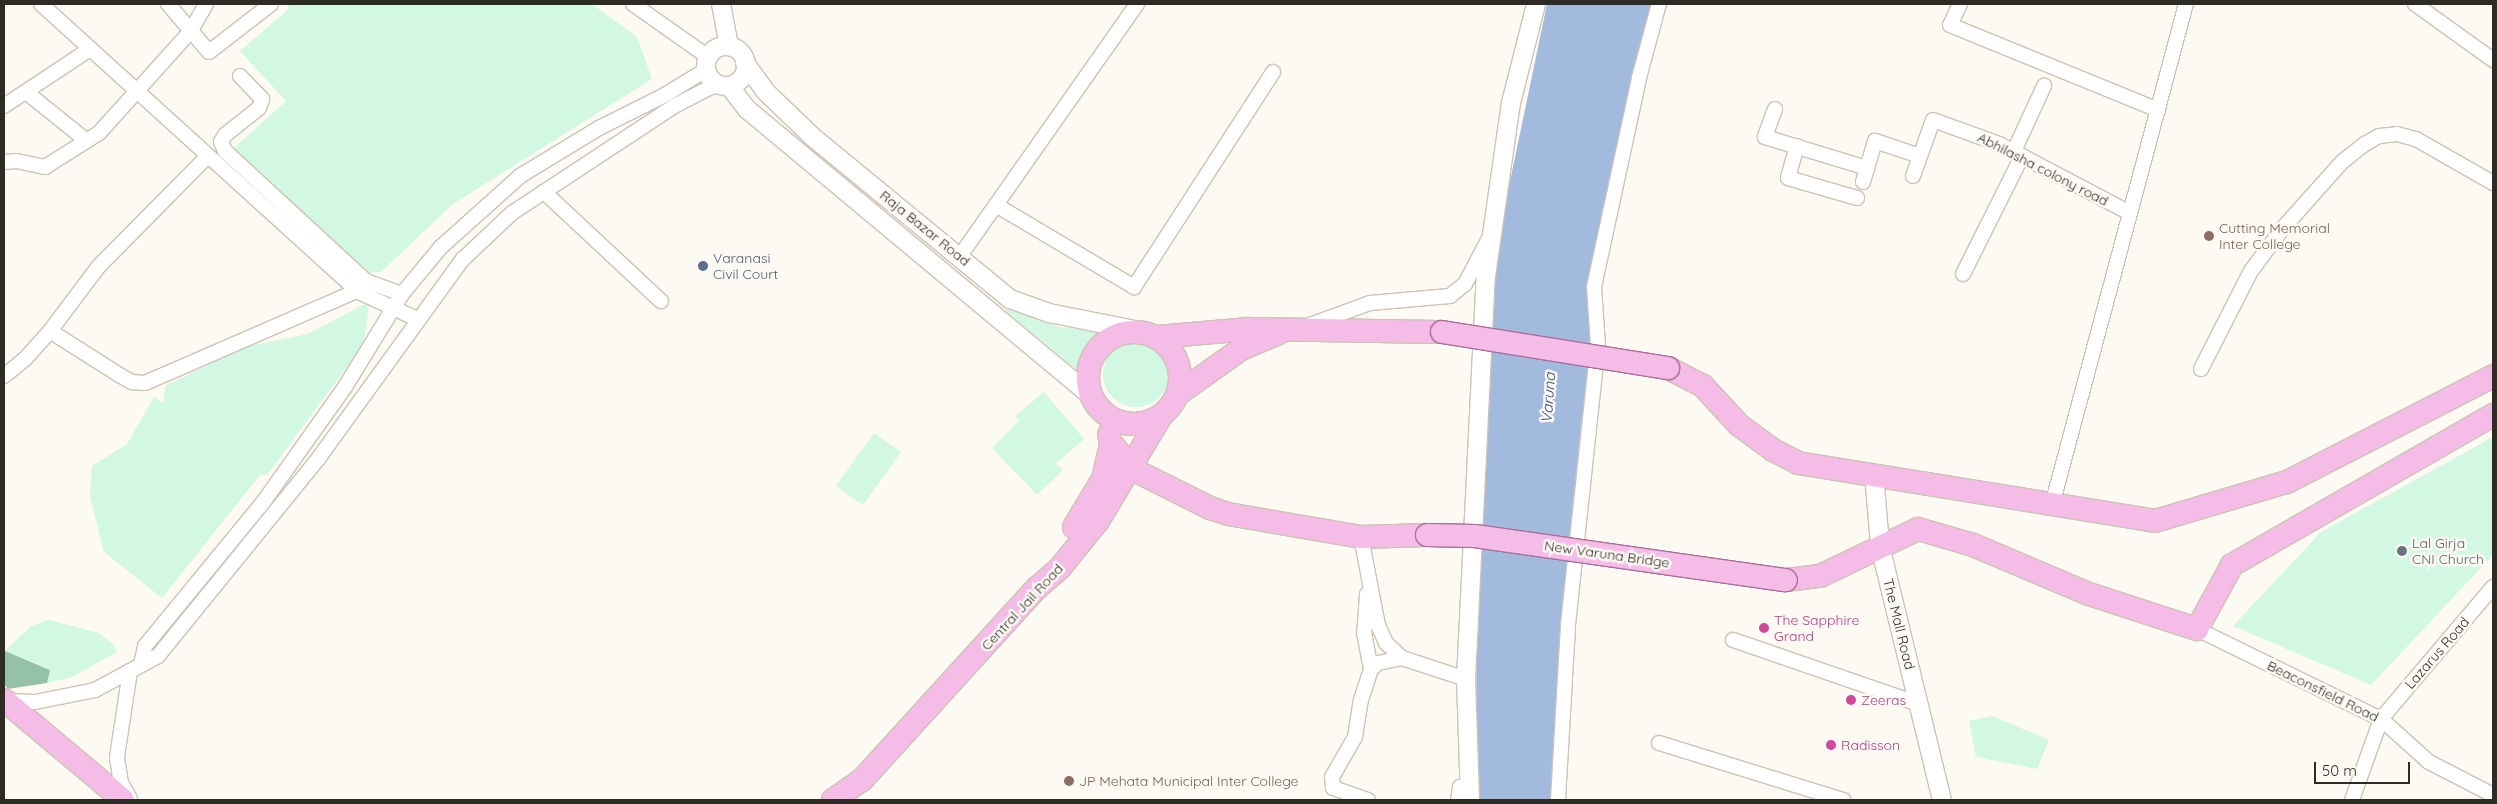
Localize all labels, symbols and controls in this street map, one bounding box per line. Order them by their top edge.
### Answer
street label: Abhilasha colony road [1975,129,2111,209]
street label: Raja Bazar Road [877,187,973,269]
place label: Cutting Memorial Inter College [2219,220,2330,252]
marker: Cutting Memorial Inter College [2203,230,2215,242]
place label: Varanasi Civil Court [713,250,778,282]
marker: Varanasi Civil Court [697,260,709,272]
water label: Varuna [1537,372,1559,424]
place label: Lal Girja CNI Church [2412,535,2484,568]
street label: New Varuna Bridge [1543,537,1671,571]
marker: Lal Girja CNI Church [2396,545,2408,557]
street label: Central Jail Road [978,560,1066,654]
street label: The Mall Road [1880,577,1918,671]
place label: The Sapphire Grand [1774,612,1859,644]
street label: Lazarus Road [2401,614,2473,692]
marker: The Sapphire Grand [1758,622,1770,634]
street label: Beaconsfield Road [2265,657,2381,725]
place label: Zeeras [1861,692,1906,708]
marker: Zeeras [1845,694,1857,706]
place label: Radisson [1841,737,1900,753]
marker: Radisson [1825,739,1837,751]
scale bar [2317,752,2413,784]
text: 50 m [2322,761,2357,780]
place label: JP Mehata Municipal Inter College [1079,773,1299,789]
marker: JP Mehata Municipal Inter College [1063,775,1075,787]

